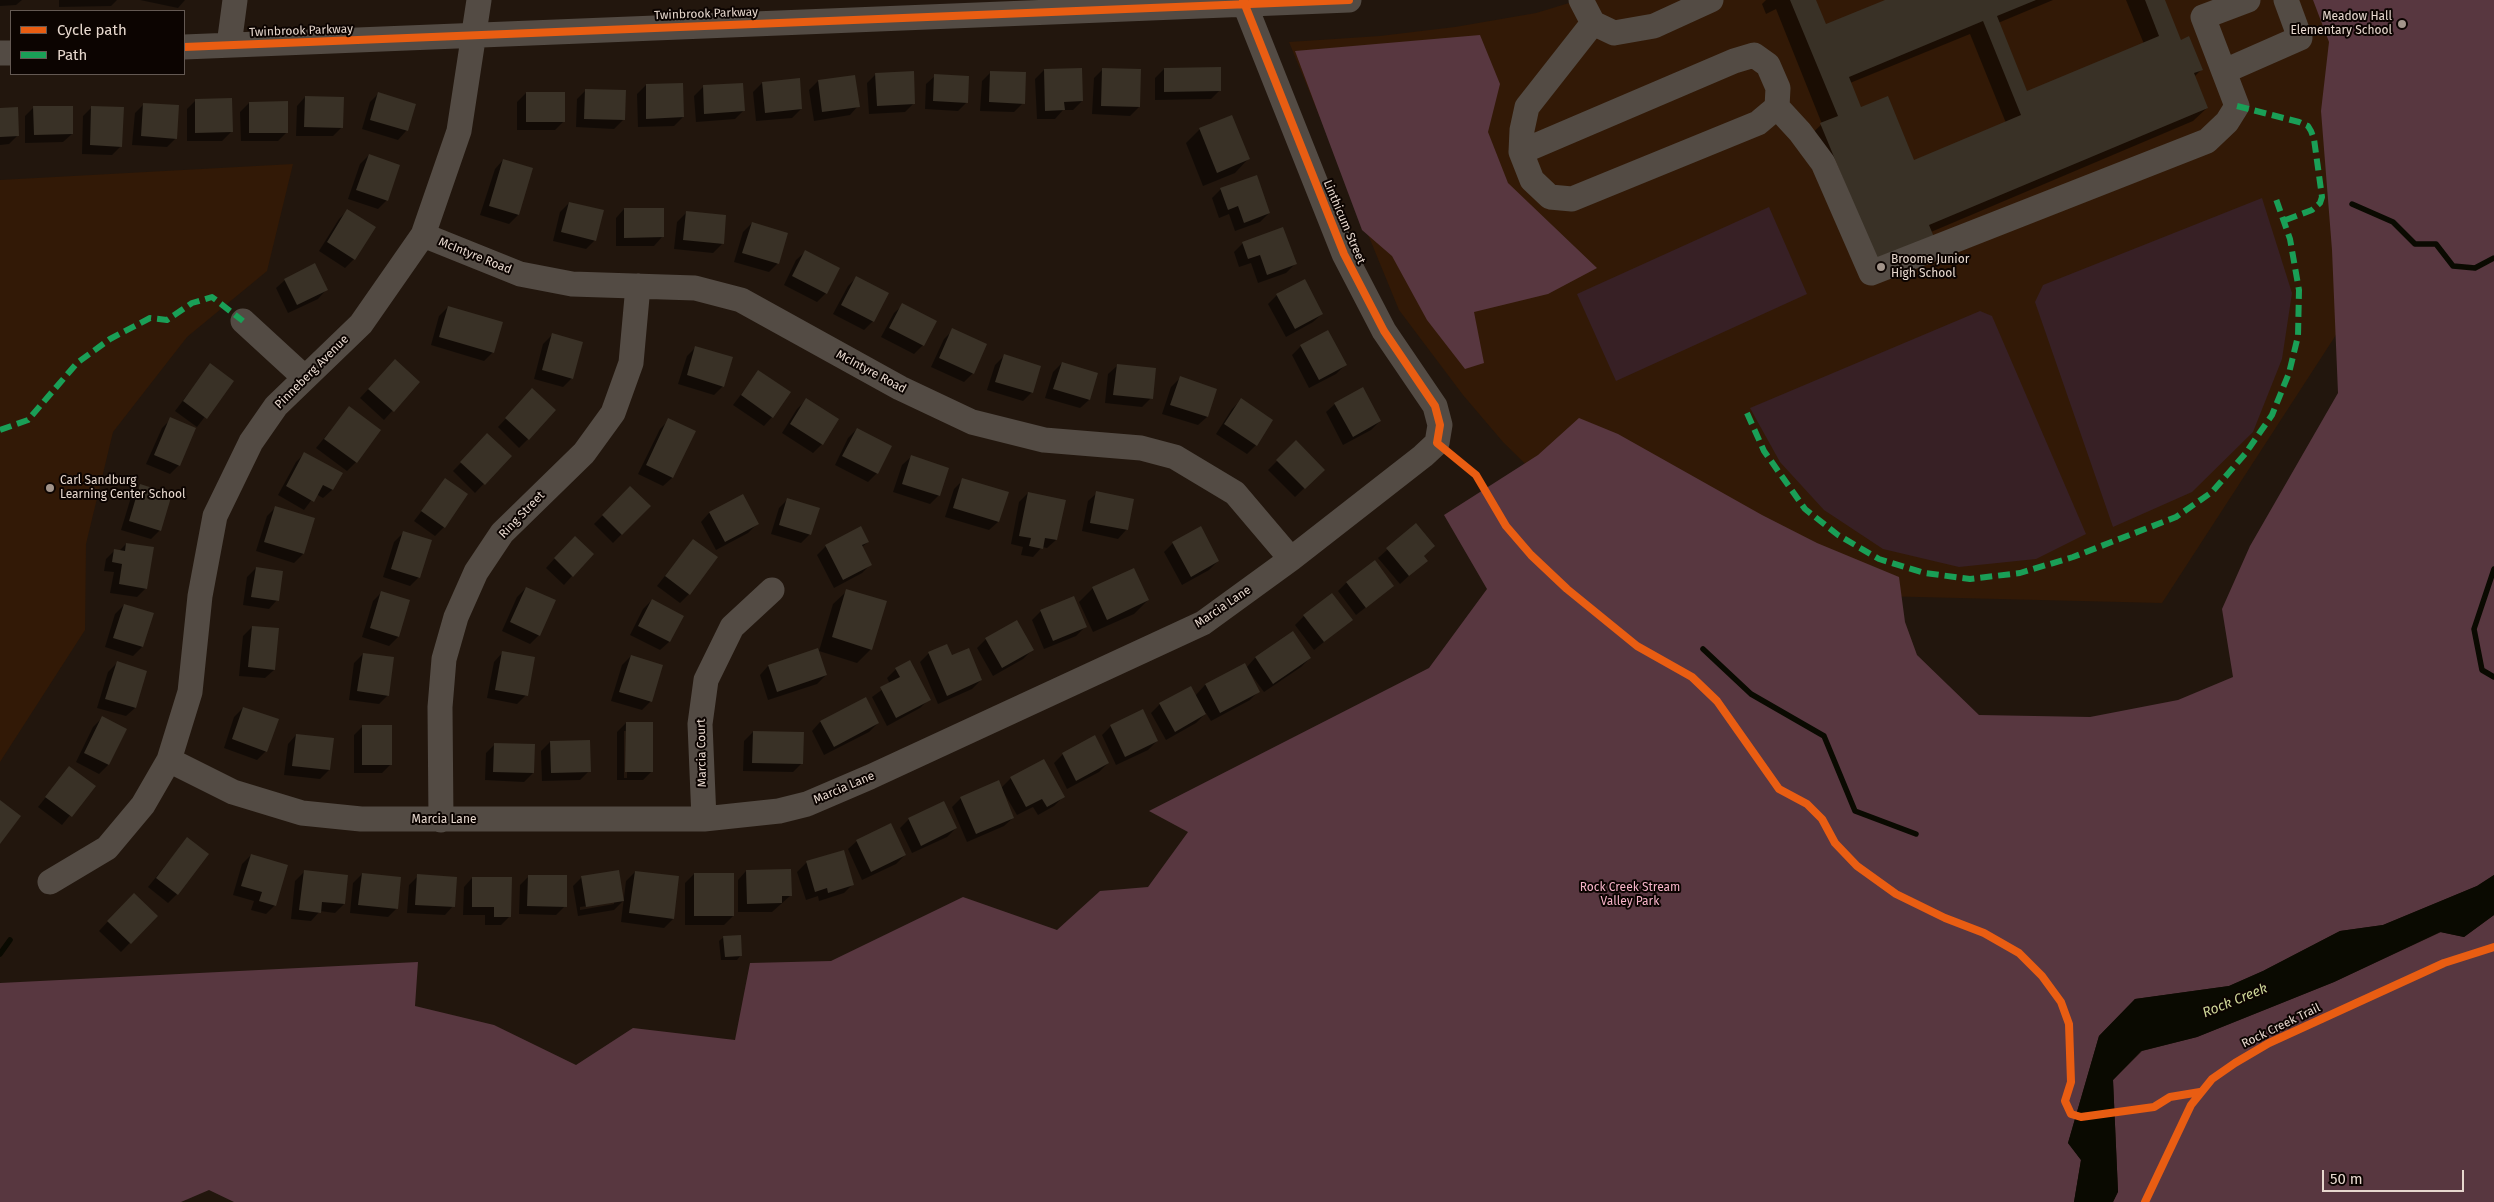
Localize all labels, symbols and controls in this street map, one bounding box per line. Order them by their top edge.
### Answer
street label: Twinbrook Parkway [654,5,758,23]
legend [10,10,185,75]
place label: Meadow Hall Elementary School [2290,10,2392,38]
marker: Meadow Hall Elementary School [2396,18,2408,30]
text: Cycle path [57,21,127,39]
street label: Twinbrook Parkway [249,22,353,40]
text: Path [57,46,87,64]
street label: Linthicum Street [1320,178,1368,266]
street label: McIntyre Road [436,235,514,277]
place label: Broome Junior High School [1891,253,1969,281]
marker: Broome Junior High School [1875,261,1887,273]
street label: Pinneberg Avenue [272,332,352,412]
street label: McIntyre Road [833,347,909,397]
place label: Carl Sandburg Learning Center School [60,474,186,502]
marker: Carl Sandburg Learning Center School [44,482,56,494]
street label: Ring Street [496,489,548,541]
street label: Marcia Lane [1192,583,1254,631]
street label: Marcia Court [694,719,710,787]
street label: Marcia Lane [811,769,877,807]
street label: Marcia Lane [412,813,476,827]
park label: Rock Creek Stream Valley Park [1580,881,1680,909]
water label: Rock Creek [2200,980,2270,1022]
street label: Rock Creek Trail [2239,1001,2323,1051]
scale bar [2324,1160,2466,1192]
text: 50 m [2330,1170,2363,1188]

